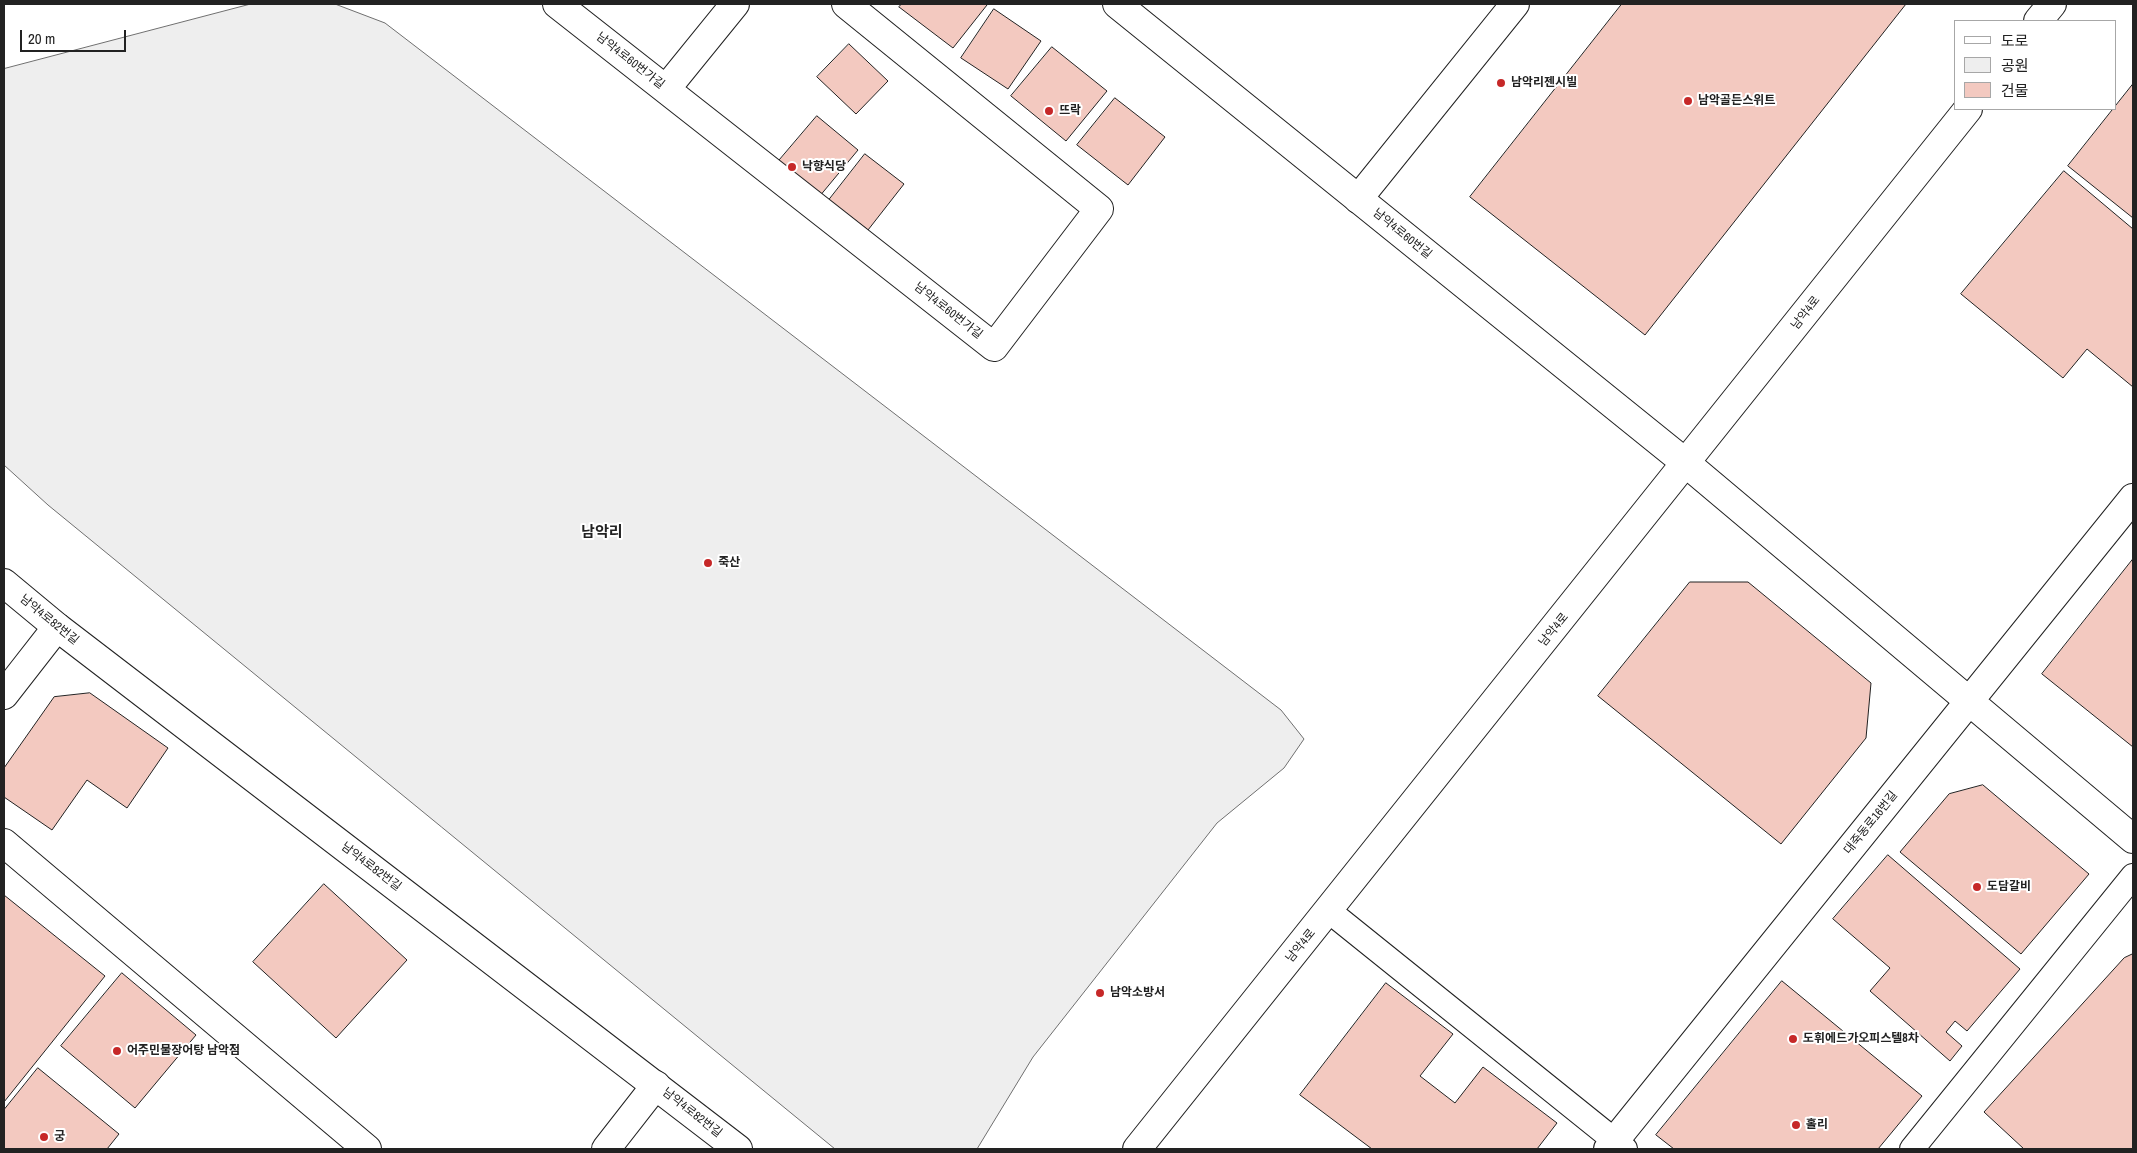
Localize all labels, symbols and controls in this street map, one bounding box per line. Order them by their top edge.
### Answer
scale bar [22,20,129,52]
legend [1954,20,2117,110]
text: 20 m [28,28,55,49]
street label: 남악4로60번가길 [593,30,667,92]
text: 도로 [2001,30,2029,51]
text: 공원 [2001,55,2029,76]
place label: 남악리젠시빌 [1511,76,1577,90]
marker: 남악리젠시빌 [1495,77,1507,89]
text: 건물 [2001,80,2029,101]
place label: 남악골든스위트 [1698,94,1775,108]
marker: 남악골든스위트 [1682,95,1694,107]
place label: 뜨락 [1059,104,1081,118]
marker: 뜨락 [1043,105,1055,117]
place label: 낙향식당 [802,160,846,174]
marker: 낙향식당 [786,161,798,173]
street label: 남악4로60번길 [1370,206,1434,262]
street label: 남악4로60번가길 [911,280,985,342]
street label: 남악4로 [1788,293,1824,333]
district label: 남악리 [581,524,623,542]
place label: 죽산 [718,556,740,570]
marker: 죽산 [702,557,714,569]
street label: 남악4로82번길 [17,592,81,648]
street label: 남악4로 [1536,610,1572,650]
street label: 대죽동로16번길 [1841,788,1901,858]
street label: 남악4로82번길 [338,840,404,894]
place label: 도담갈비 [1987,880,2031,894]
marker: 도담갈비 [1971,881,1983,893]
street label: 남악4로 [1283,926,1319,966]
place label: 남악소방서 [1110,986,1165,1000]
marker: 남악소방서 [1094,987,1106,999]
place label: 도휘에드가오피스텔8차 [1803,1032,1919,1046]
marker: 도휘에드가오피스텔8차 [1787,1033,1799,1045]
place label: 어주민물장어탕 남악점 [127,1044,240,1058]
marker: 어주민물장어탕 남악점 [111,1045,123,1057]
street label: 남악4로82번길 [659,1085,725,1141]
place label: 홀리 [1806,1118,1828,1132]
marker: 홀리 [1790,1119,1802,1131]
place label: 궁 [54,1130,65,1144]
marker: 궁 [38,1131,50,1143]

